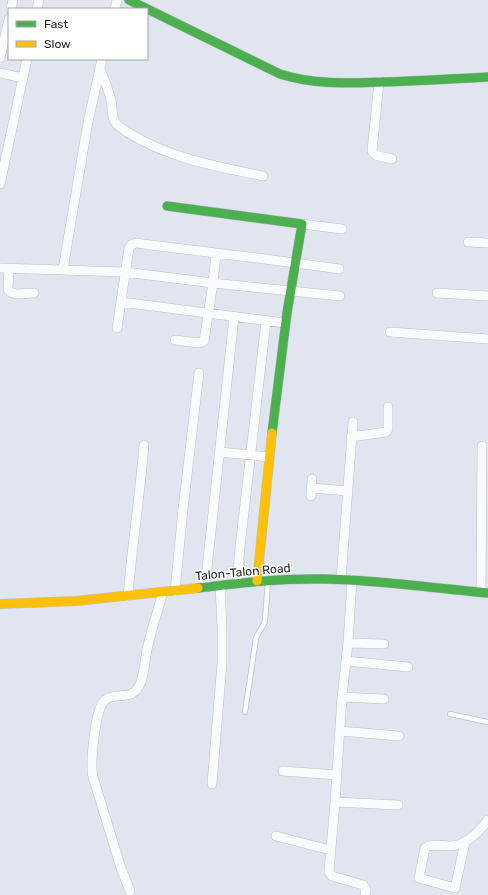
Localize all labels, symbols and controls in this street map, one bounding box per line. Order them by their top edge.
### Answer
legend [8,8,148,60]
text: Fast [44,17,68,31]
text: Slow [44,37,71,51]
street label: Talon-Talon Road [195,561,291,583]

